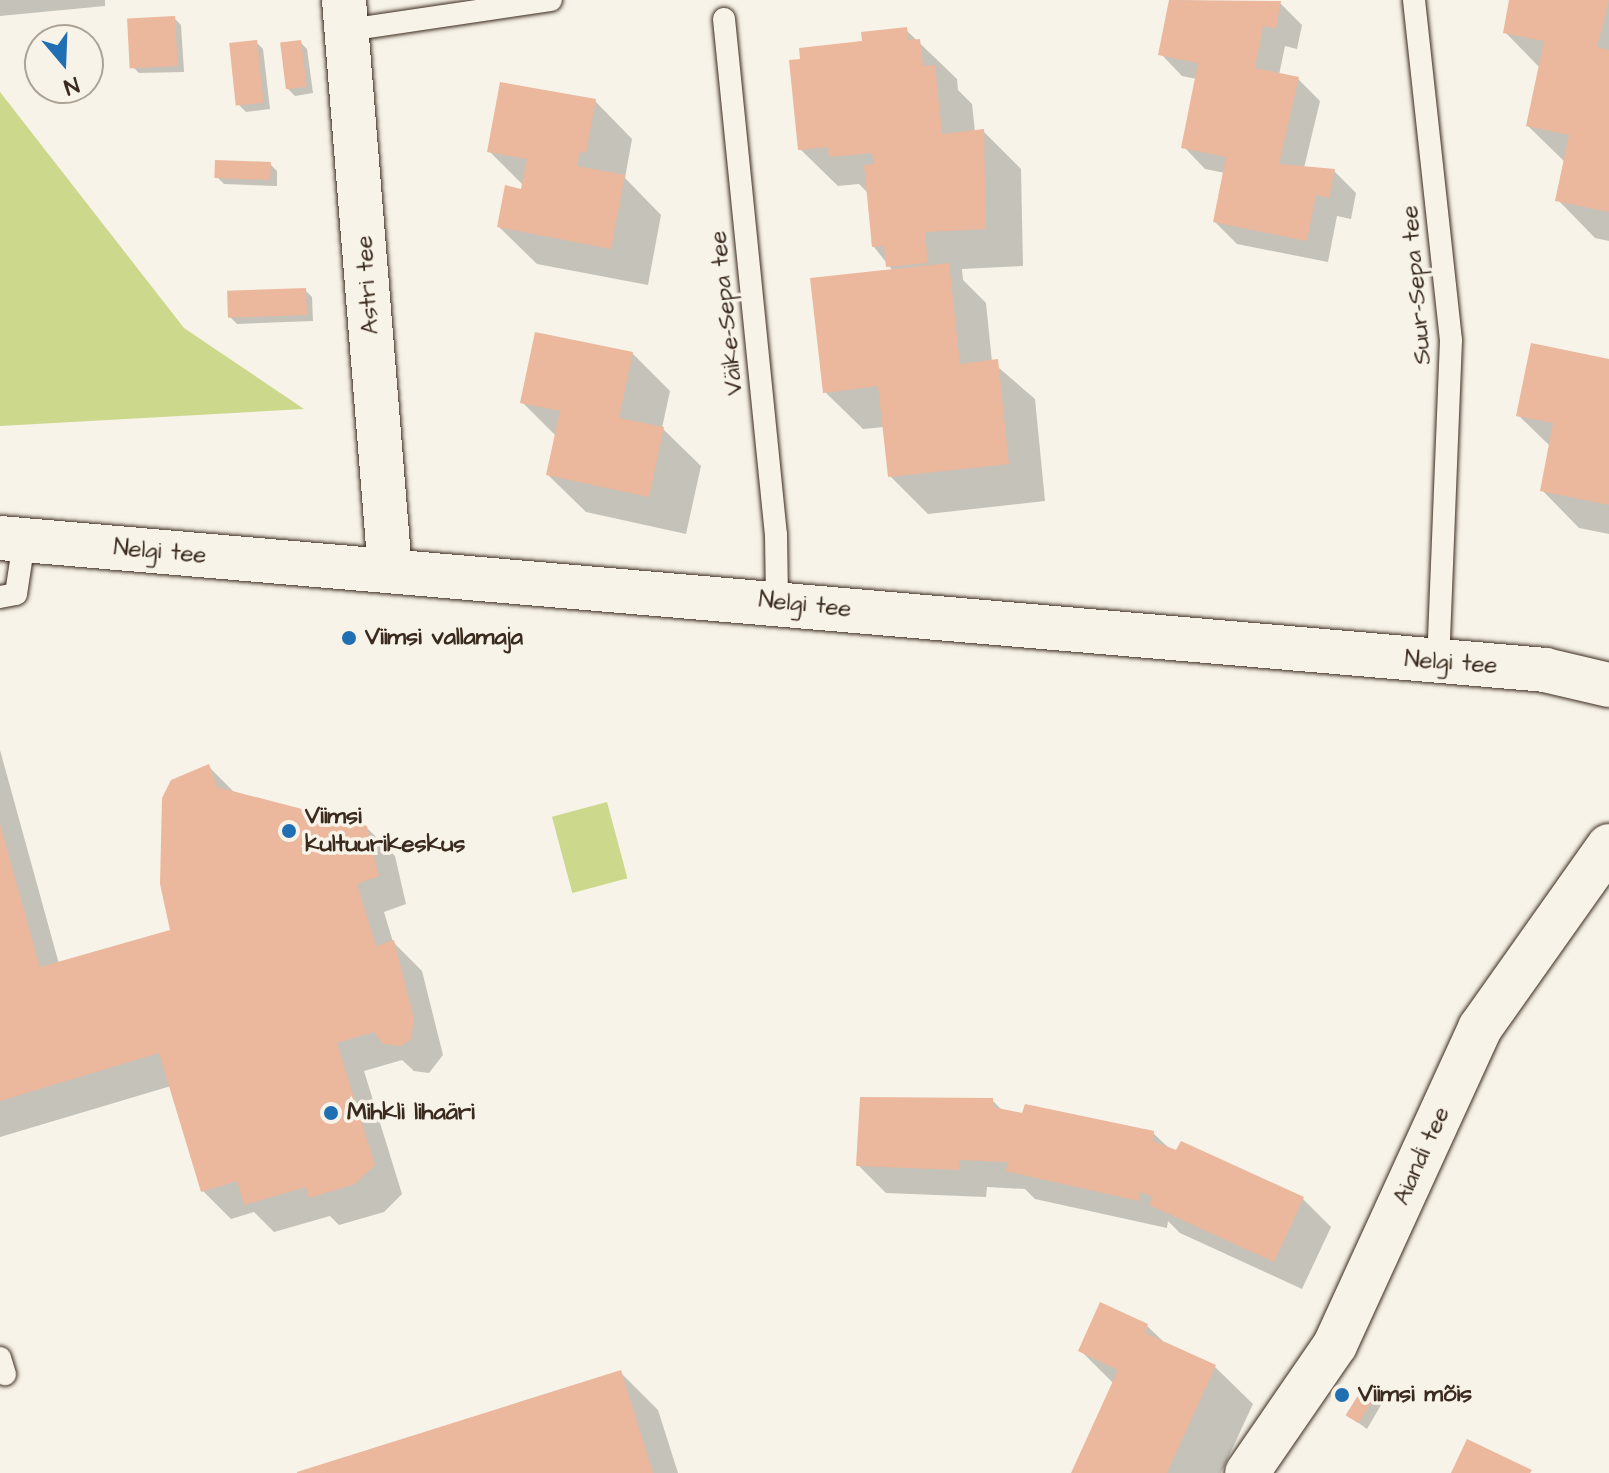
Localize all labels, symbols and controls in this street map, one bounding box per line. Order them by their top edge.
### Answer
north arrow [24,24,104,104]
text: N [60,68,83,102]
street label: Suur-Sepa tee [1396,204,1438,366]
street label: Väike-Sepa tee [704,229,750,397]
street label: Astri tee [350,234,386,336]
street label: Nelgi tee [112,534,208,570]
street label: Nelgi tee [757,586,853,624]
place label: Viimsi vallamaja [365,624,523,652]
marker: Viimsi vallamaja [340,629,358,647]
street label: Nelgi tee [1404,645,1498,681]
place label: Viimsi kultuurikeskus [305,803,465,859]
marker: Viimsi kultuurikeskus [280,822,298,840]
place label: Mihkli lihaäri [347,1099,475,1127]
street label: Aiandi tee [1388,1102,1456,1210]
marker: Mihkli lihaäri [322,1104,340,1122]
place label: Viimsi mõis [1358,1381,1472,1409]
marker: Viimsi mõis [1333,1386,1351,1404]

